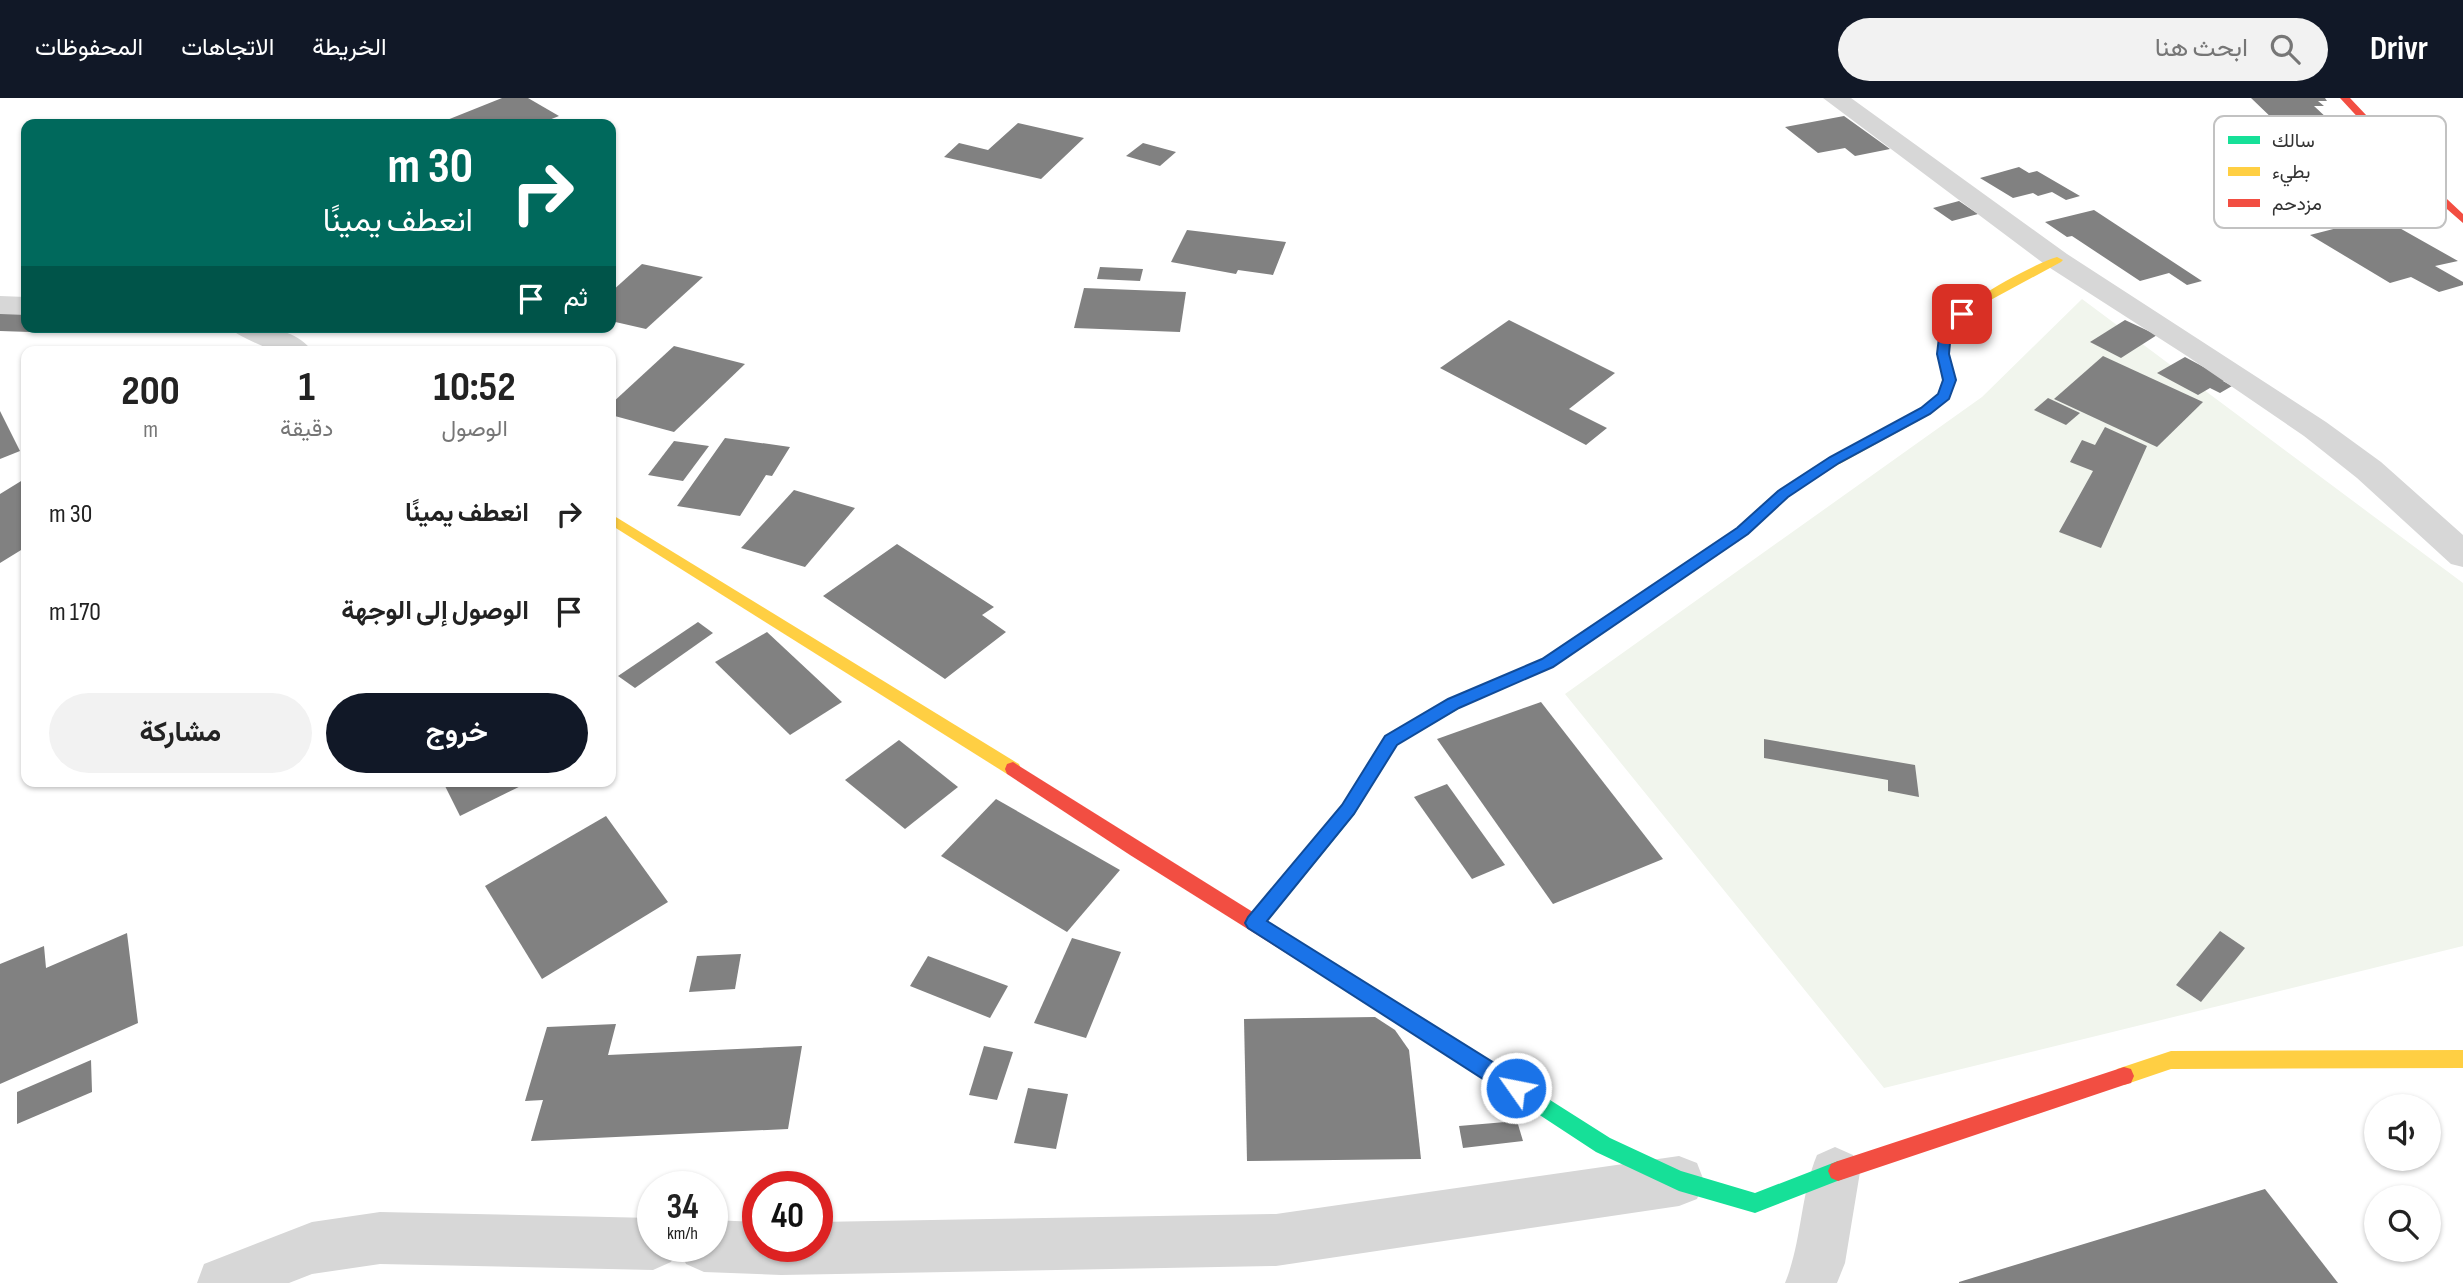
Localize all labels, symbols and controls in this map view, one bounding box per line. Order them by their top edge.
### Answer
search box [1838,18,2328,81]
text: Drivr [2370,29,2428,69]
icon: search [2266,30,2304,68]
text: المحفوظات [35,33,143,62]
text: الاتجاهات [181,33,274,62]
text: الخريطة [312,33,387,62]
text: ابحث هنا [2155,33,2248,64]
legend [2214,116,2446,228]
text: سالك [2272,130,2315,153]
text: 30 m [388,138,473,197]
icon: right [497,147,588,238]
text: بطيء [2272,161,2310,187]
text: مزدحم [2272,193,2322,216]
text: انعطف يمينًا [323,202,473,241]
icon: arrive [512,280,550,318]
text: ثم [564,283,588,314]
pin [1932,284,1992,344]
icon: arrive [1943,295,1981,333]
text: 1 [298,362,315,413]
text: 10:52 [434,362,516,413]
text: 200 [121,366,180,417]
text: دقيقة [280,415,333,443]
text: الوصول [441,415,508,443]
text: m [143,416,158,444]
icon: right [550,495,588,533]
text: انعطف يمينًا [405,498,529,529]
text: 30 m [49,499,92,530]
icon: arrive [550,593,588,631]
text: الوصول إلى الوجهة [341,596,529,627]
text: 170 m [49,597,101,628]
button: مشاركة [49,693,312,773]
button: خروج [326,693,588,773]
position arrow [1479,1051,1553,1125]
map controls [2364,1094,2441,1262]
button: sound [2364,1094,2441,1171]
speed limit sign: 40 [742,1171,833,1262]
button: search [2364,1185,2441,1262]
text: 34 [667,1186,699,1229]
text: km/h [667,1223,698,1244]

